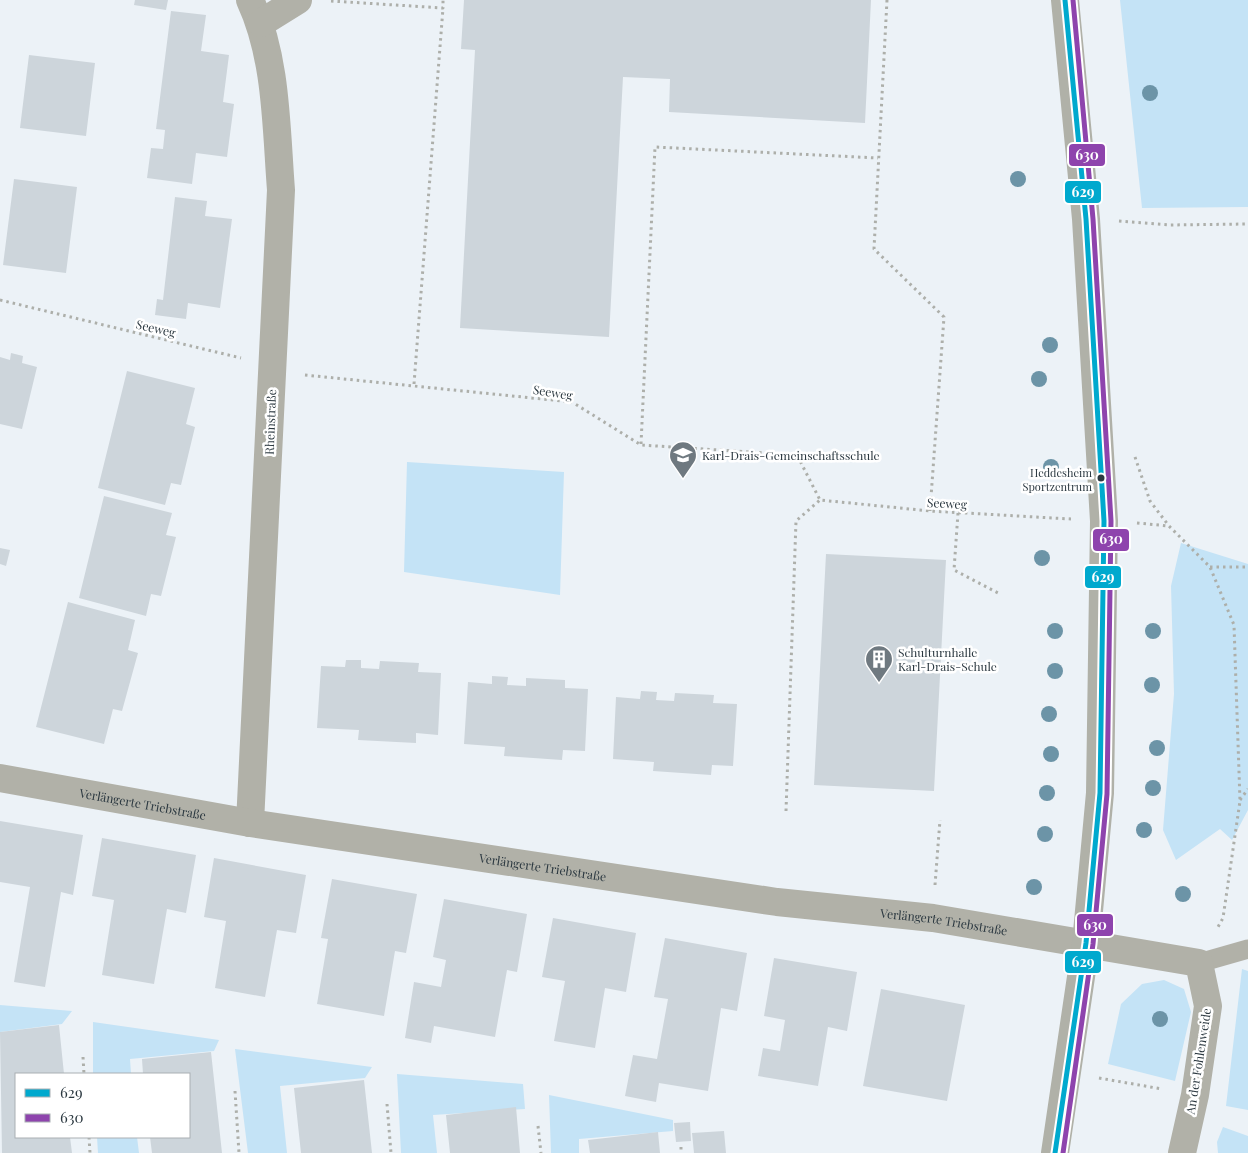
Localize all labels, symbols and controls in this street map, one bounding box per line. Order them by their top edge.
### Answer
line badge: 630 [1068,143,1106,167]
text: 630 [1075,145,1099,164]
line badge: 629 [1064,180,1102,204]
text: 629 [1072,182,1095,201]
street label: Seeweg [135,316,178,340]
street label: Seeweg [532,381,575,403]
street label: Rheinstraße [261,389,279,455]
school or university icon: Karl-Drais-Gemeinschaftsschule [668,440,698,479]
place label: Karl-Drais-Gemeinschaftsschule [702,447,880,463]
place label: Heddesheim Sportzentrum [1023,465,1092,494]
marker: Heddesheim Sportzentrum [1096,473,1106,483]
street label: Seeweg [927,494,968,512]
line badge: 630 [1092,528,1130,552]
text: 630 [1099,529,1123,548]
line badge: 629 [1084,565,1122,589]
text: 629 [1092,567,1115,586]
building icon: Schulturnhalle Karl-Drais-Schule [864,644,894,683]
place label: Schulturnhalle Karl-Drais-Schule [898,644,997,674]
street label: Verlängerte Triebstraße [77,784,207,823]
street label: Verlängerte Triebstraße [477,849,607,884]
street label: Verlängerte Triebstraße [879,905,1009,938]
line badge: 630 [1076,913,1114,937]
text: 630 [1083,915,1107,934]
line badge: 629 [1064,950,1102,974]
text: 629 [1072,952,1095,971]
street label: An der Fohlenweide [1182,1007,1214,1116]
legend [15,1073,190,1138]
text: 629 [60,1082,83,1102]
text: 630 [60,1107,84,1127]

